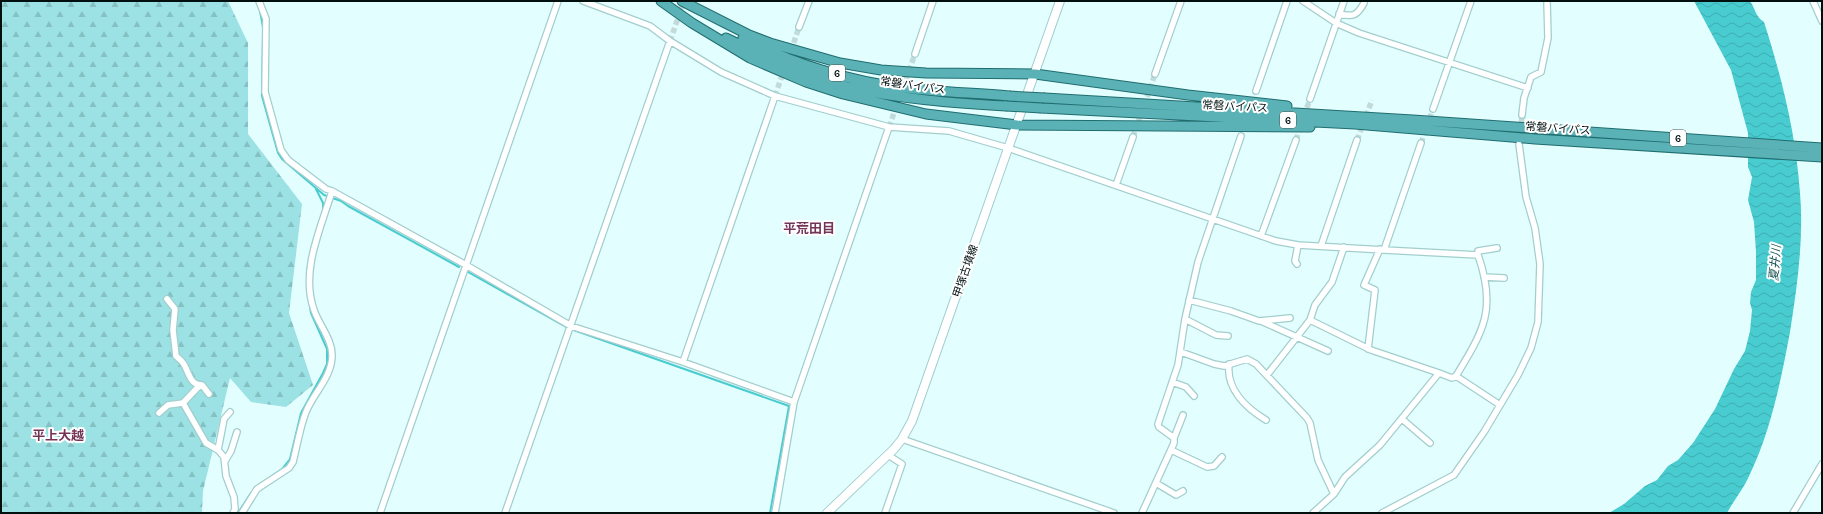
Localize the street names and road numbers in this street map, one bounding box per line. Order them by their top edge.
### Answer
road number: 6 [829,65,845,81]
street label: 常磐バイパス [879,74,946,97]
street label: 常磐バイパス [1202,98,1268,115]
road number: 6 [1280,112,1296,128]
street label: 常磐バイパス [1525,120,1591,137]
road number: 6 [1670,130,1686,146]
street label: 甲塚古墳線 [950,243,981,299]

